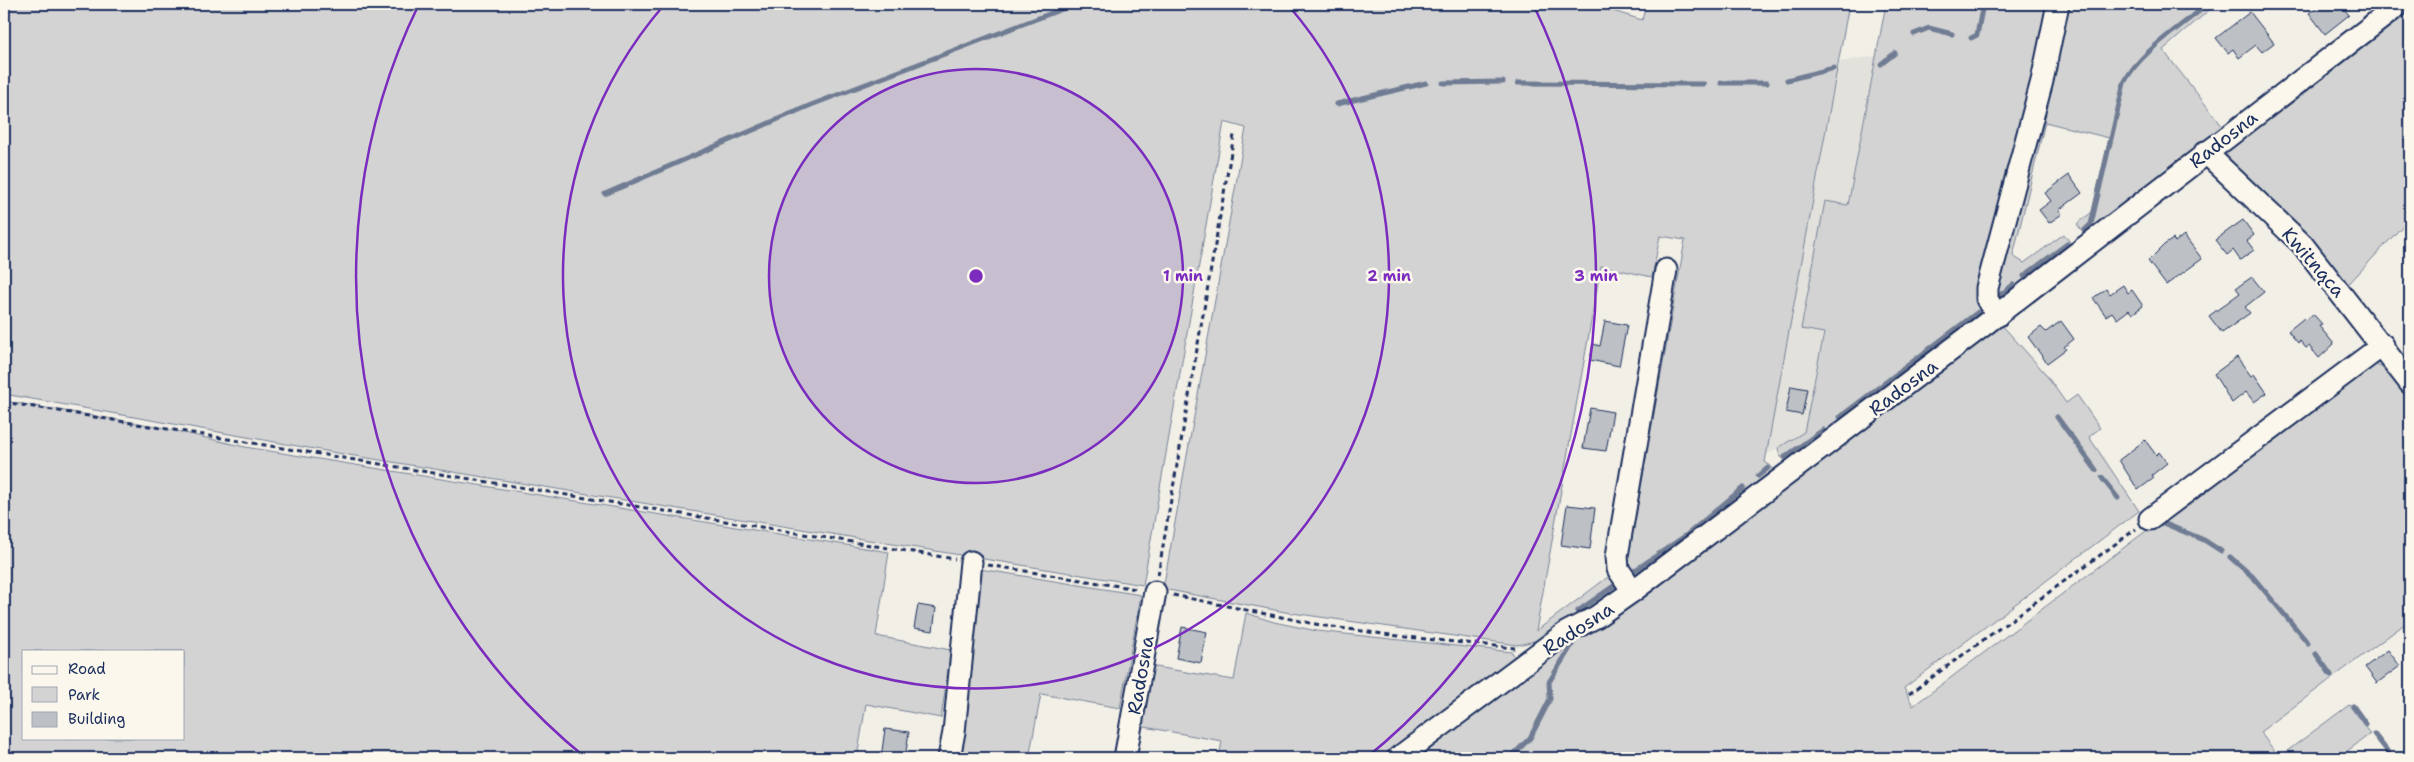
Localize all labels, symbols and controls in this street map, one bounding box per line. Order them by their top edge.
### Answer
street label: Radosna [2184,105,2263,174]
street label: Kwitnąca [2276,222,2351,303]
text: 1 min [1163,266,1203,286]
text: 2 min [1367,266,1411,286]
text: 3 min [1574,266,1618,286]
centre of rings [967,267,985,285]
street label: Radosna [1864,353,1943,421]
street label: Radosna [1538,596,1619,661]
street label: Radosna [1121,633,1160,717]
legend [22,650,185,740]
text: Road [68,659,106,679]
text: Park [68,685,100,705]
text: Building [68,709,125,729]

